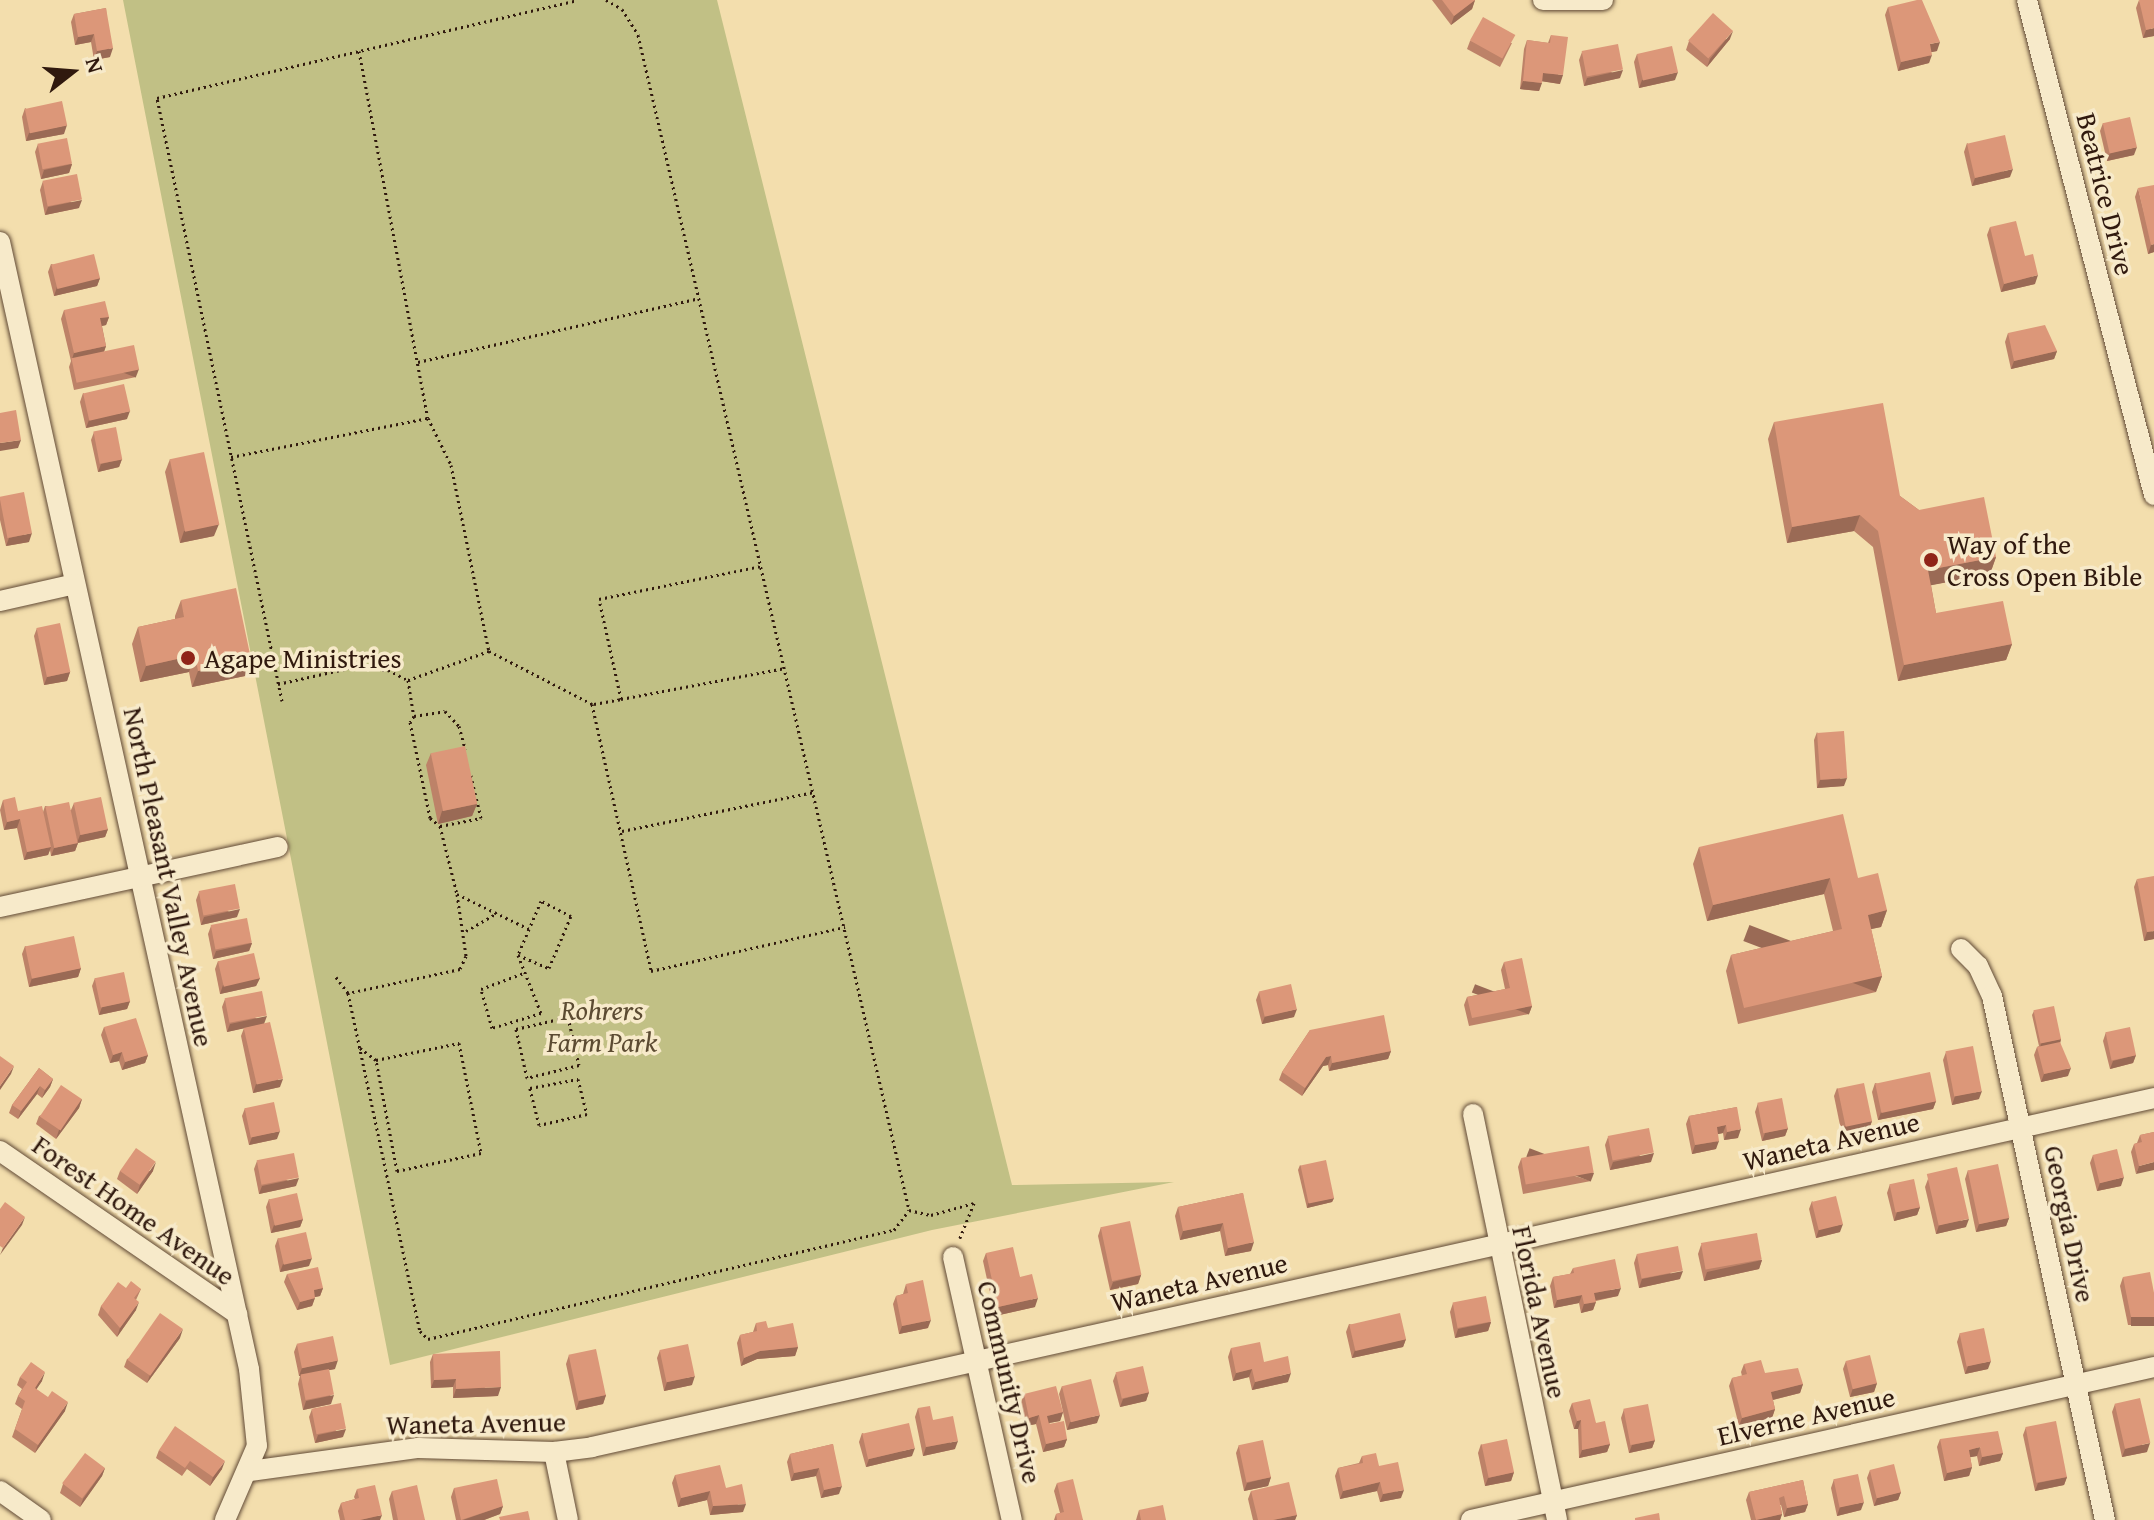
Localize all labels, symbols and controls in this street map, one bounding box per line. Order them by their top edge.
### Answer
north arrow [32,32,112,112]
text: N [77,53,112,77]
street label: Beatrice Drive [2070,109,2142,279]
place label: Way of the Cross Open Bible [1947,527,2142,593]
marker: Way of the Cross Open Bible [1922,551,1940,569]
place label: Agape Ministries [204,641,402,675]
marker: Agape Ministries [179,649,197,667]
street label: North Pleasant Valley Avenue [117,704,221,1050]
park label: Rohrers Farm Park [547,993,657,1059]
street label: Waneta Avenue [1739,1104,1923,1178]
street label: Forest Home Avenue [26,1128,242,1292]
street label: Georgia Drive [2037,1143,2103,1305]
street label: Florida Avenue [1505,1223,1575,1401]
street label: Waneta Avenue [1107,1245,1291,1319]
street label: Community Drive [970,1277,1050,1487]
street label: Elverne Avenue [1714,1379,1898,1453]
street label: Waneta Avenue [386,1405,566,1441]

